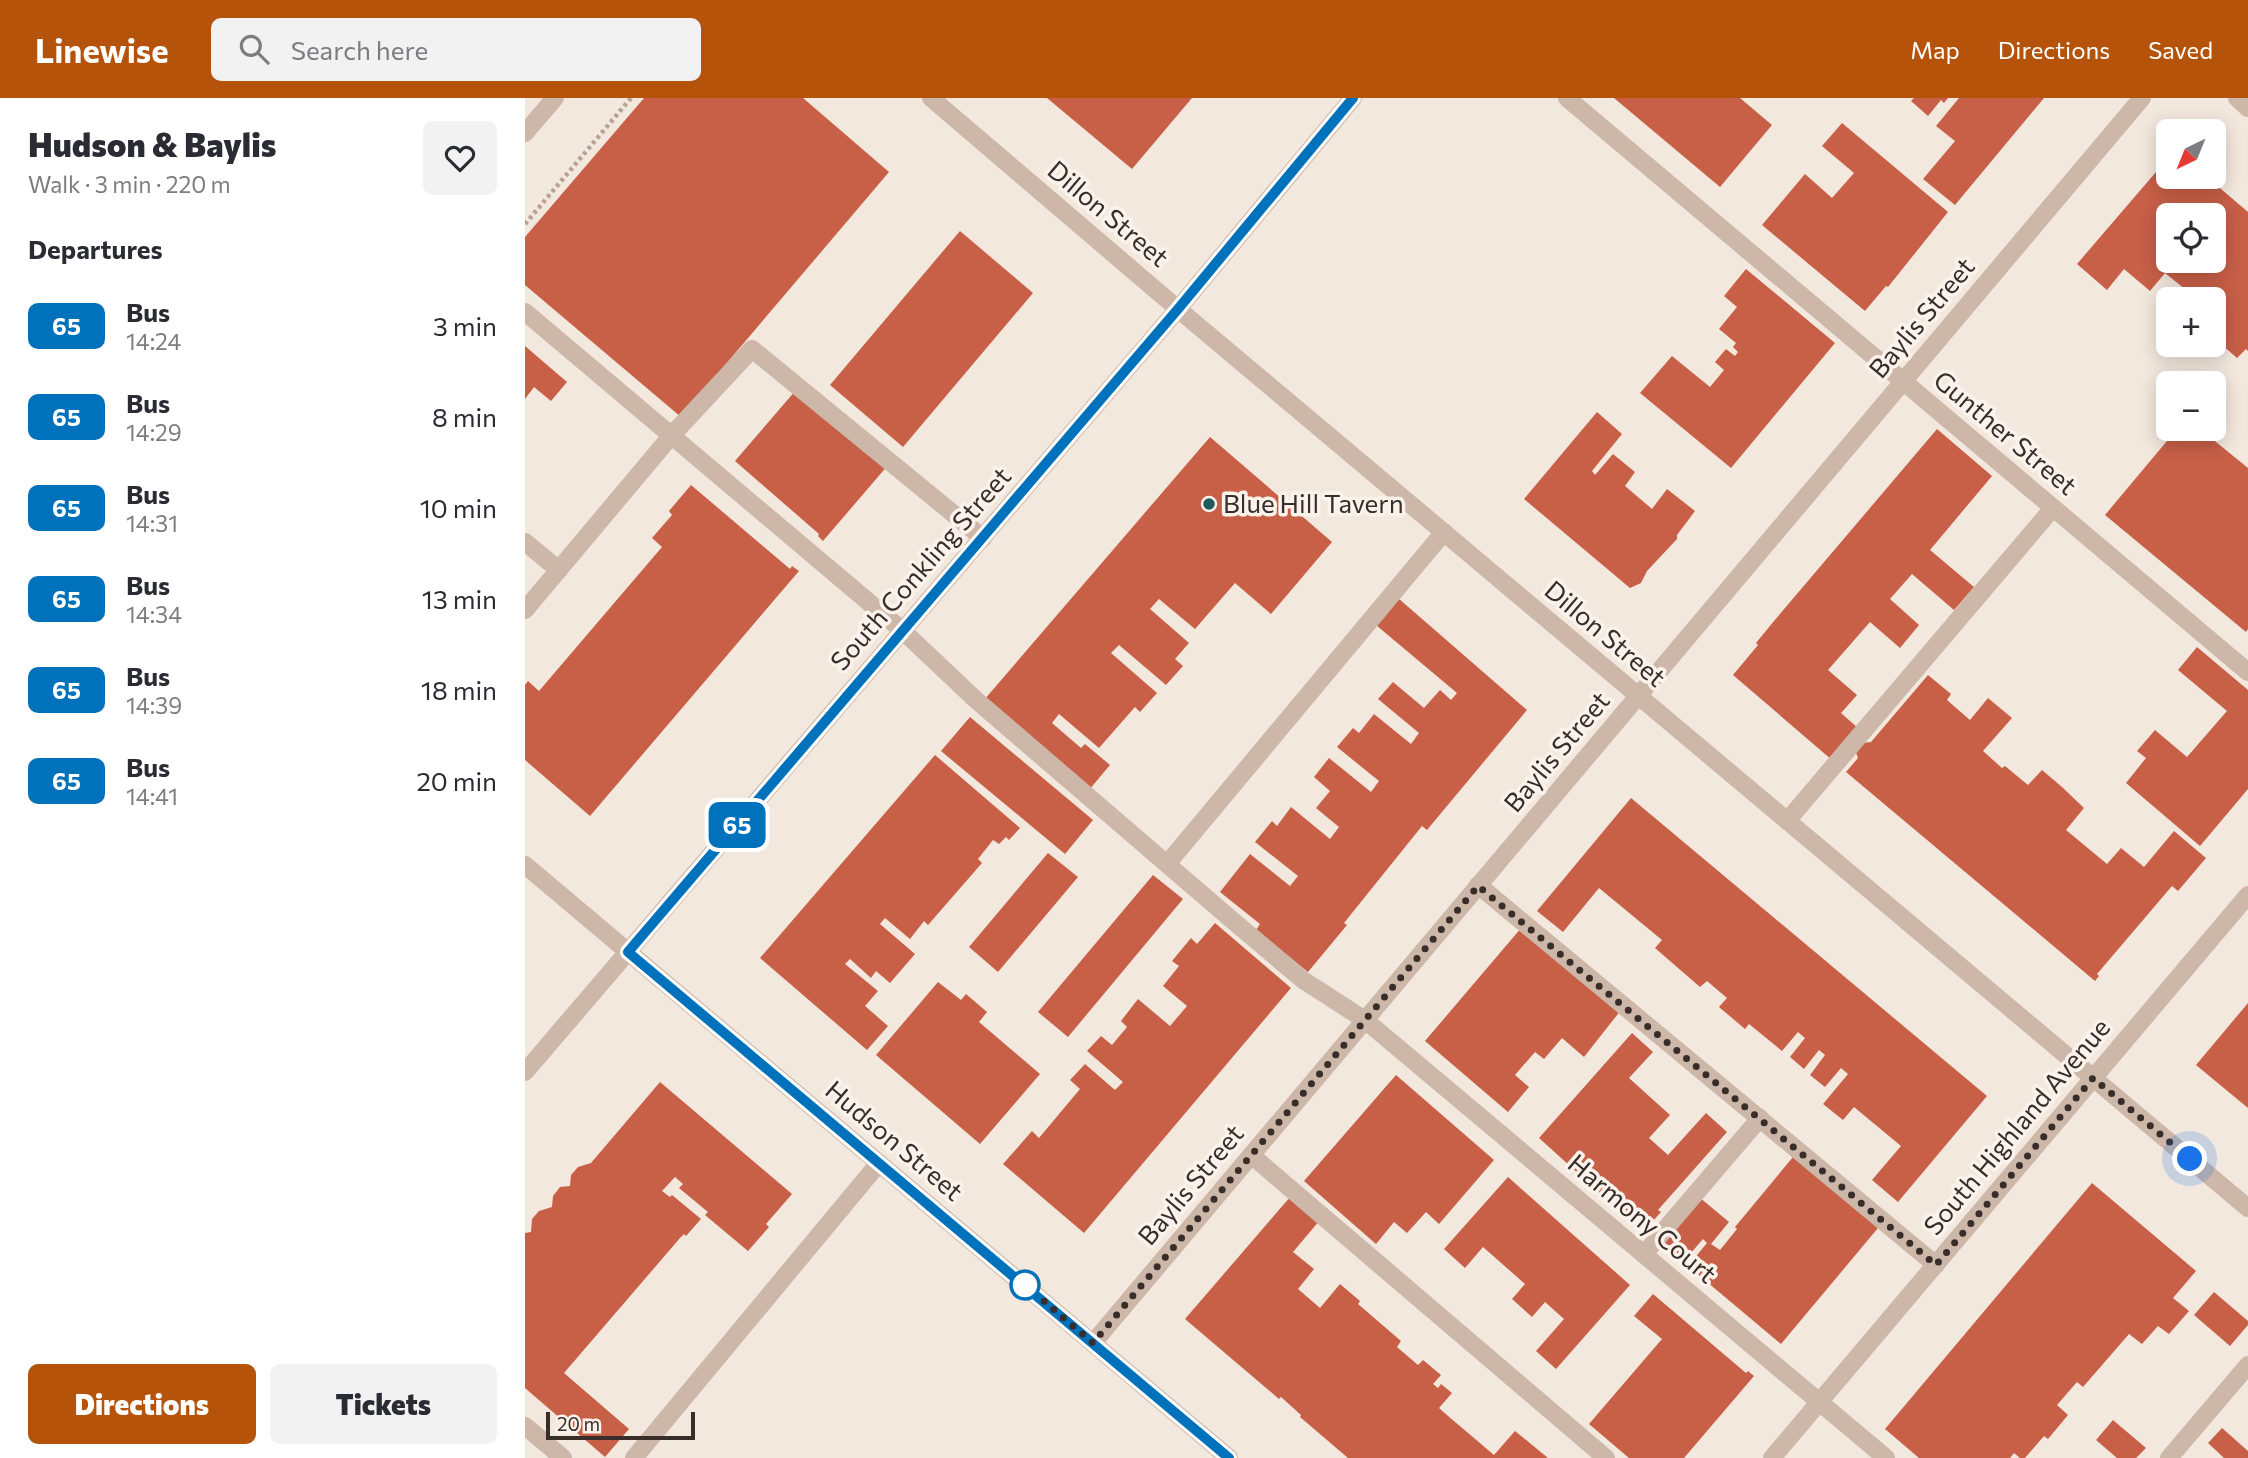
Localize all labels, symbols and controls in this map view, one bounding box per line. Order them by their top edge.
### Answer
search box [211,18,701,81]
text: Linewise [35,29,169,70]
icon: search [235,30,273,68]
text: Search here [291,34,428,65]
text: Map [1910,35,1960,64]
text: Directions [1998,35,2110,64]
text: Saved [2148,35,2213,64]
north arrow [2156,119,2226,189]
map controls [2156,119,2226,441]
button: heart [423,121,497,195]
text: Hudson & Baylis [28,123,276,164]
street label: Dillon Street [1042,153,1176,272]
text: Walk · 3 min · 220 m [28,170,231,198]
button: locate [2156,203,2226,273]
text: Departures [28,233,163,264]
street label: Baylis Street [1862,251,1980,383]
button: + [2156,287,2226,357]
text: Bus [126,296,170,327]
text: 3 min [433,310,497,341]
text: 65 [52,311,81,340]
text: 14:24 [126,327,181,355]
street label: Gunther Street [1928,363,2084,500]
button: − [2156,371,2226,441]
text: Bus [126,387,170,418]
text: 8 min [432,401,497,432]
text: 65 [52,402,81,431]
text: 14:29 [126,418,182,446]
street label: South Conkling Street [823,460,1016,676]
text: Bus [126,478,170,509]
place label: Blue Hill Tavern [1223,487,1404,518]
text: 10 min [420,492,497,523]
text: 65 [52,493,81,522]
marker: Blue Hill Tavern [1201,496,1217,512]
text: 14:31 [126,509,178,537]
text: Bus [126,569,170,600]
street label: Dillon Street [1539,573,1673,692]
text: 13 min [422,583,497,614]
text: 65 [52,584,81,613]
text: 14:34 [126,600,182,628]
text: Bus [126,660,170,691]
text: 18 min [421,674,497,705]
text: 65 [52,675,81,704]
street label: Baylis Street [1497,685,1615,817]
text: 14:39 [126,691,182,719]
text: Bus [126,751,170,782]
text: 20 min [416,765,497,796]
text: 65 [52,766,81,795]
text: 14:41 [126,782,178,810]
line badge: 65 [705,802,769,848]
text: 65 [723,810,751,839]
street label: South Highland Avenue [1916,1012,2115,1240]
street label: Hudson Street [820,1073,970,1206]
street label: Baylis Street [1131,1118,1249,1250]
your location [2172,1141,2207,1176]
street label: Harmony Court [1563,1147,1723,1289]
unlabelled marker [1010,1270,1040,1300]
button: Directions [28,1364,256,1444]
button: Tickets [270,1364,497,1444]
scale bar [546,1409,695,1441]
text: 20 m [557,1412,600,1435]

